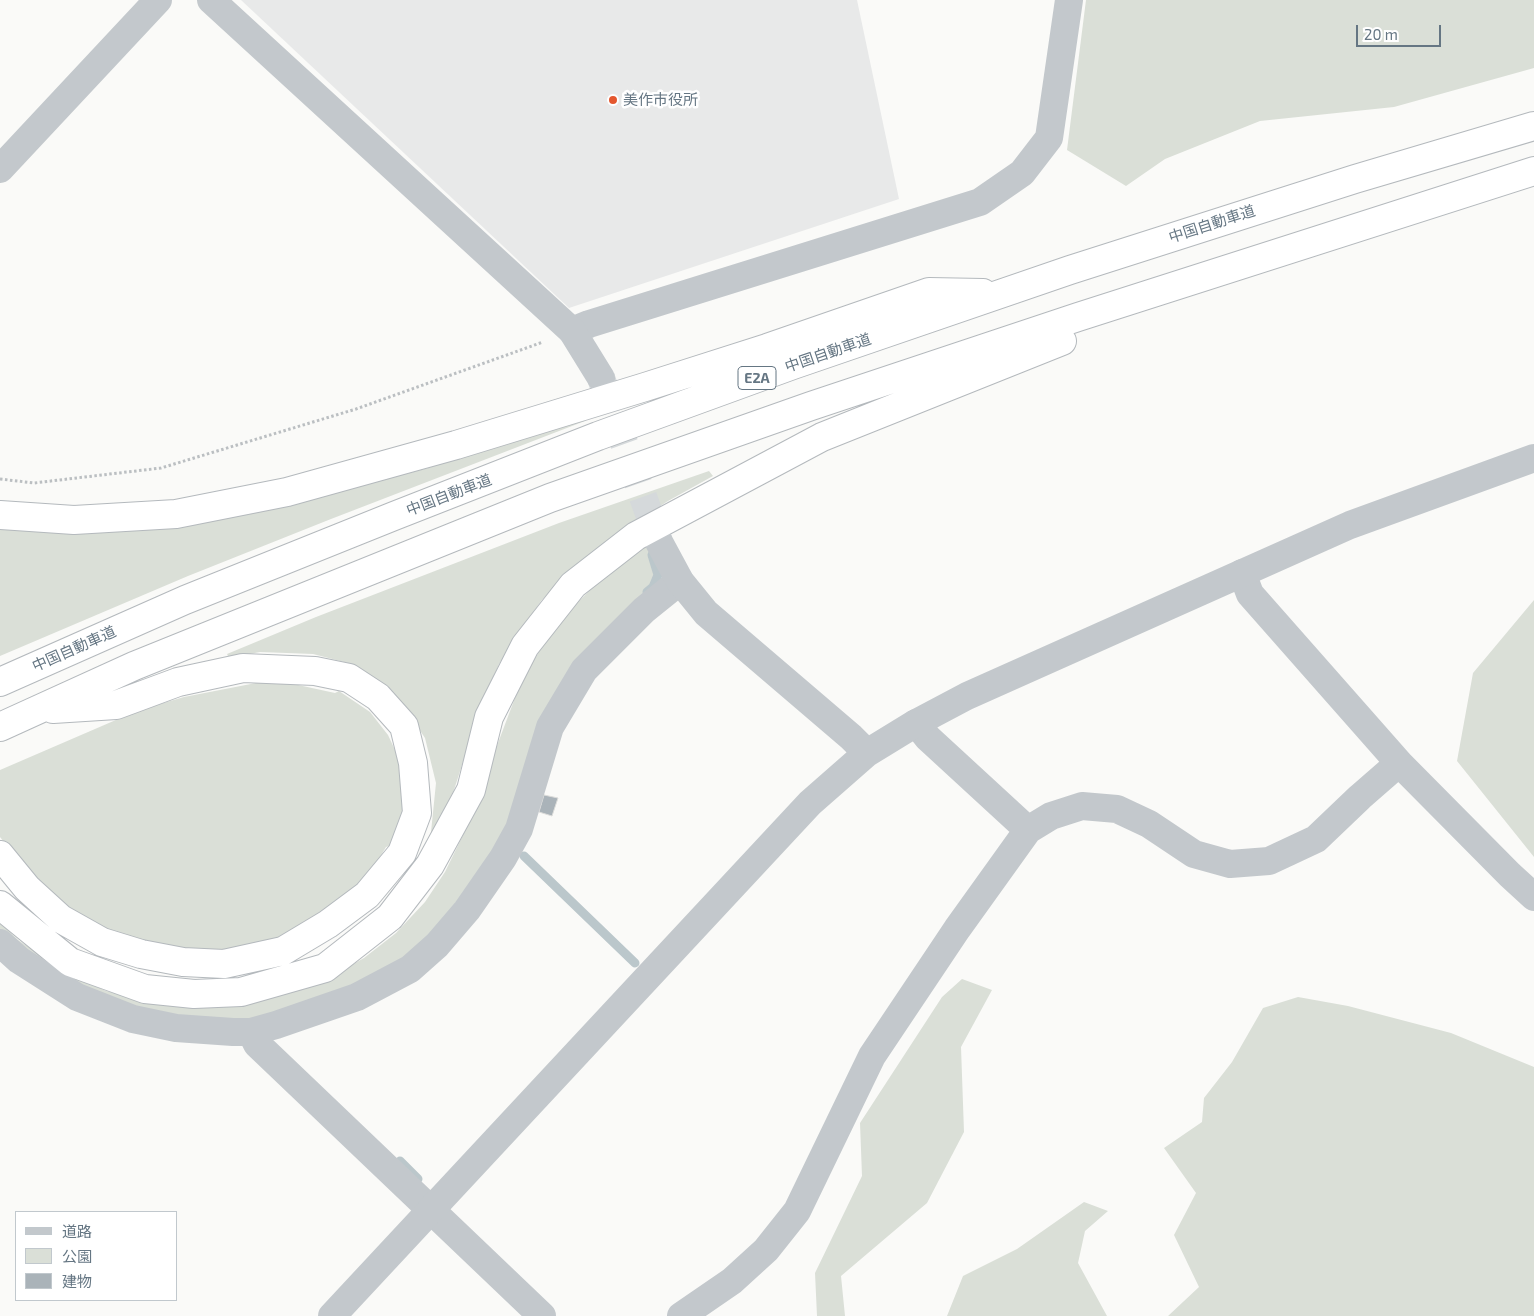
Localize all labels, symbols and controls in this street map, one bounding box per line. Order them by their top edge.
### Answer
scale bar [1359,15,1444,47]
text: 20 m [1364,25,1398,43]
place label: 美作市役所 [623,91,698,109]
marker: 美作市役所 [607,94,619,106]
street label: 中国自動車道 [1166,202,1258,246]
street label: 中国自動車道 [783,330,873,376]
road number: E2A [738,366,776,389]
street label: 中国自動車道 [404,470,494,520]
street label: 中国自動車道 [29,622,119,676]
legend [15,1211,178,1301]
text: 道路 [62,1222,92,1240]
text: 公園 [62,1247,92,1265]
text: 建物 [62,1272,92,1290]

